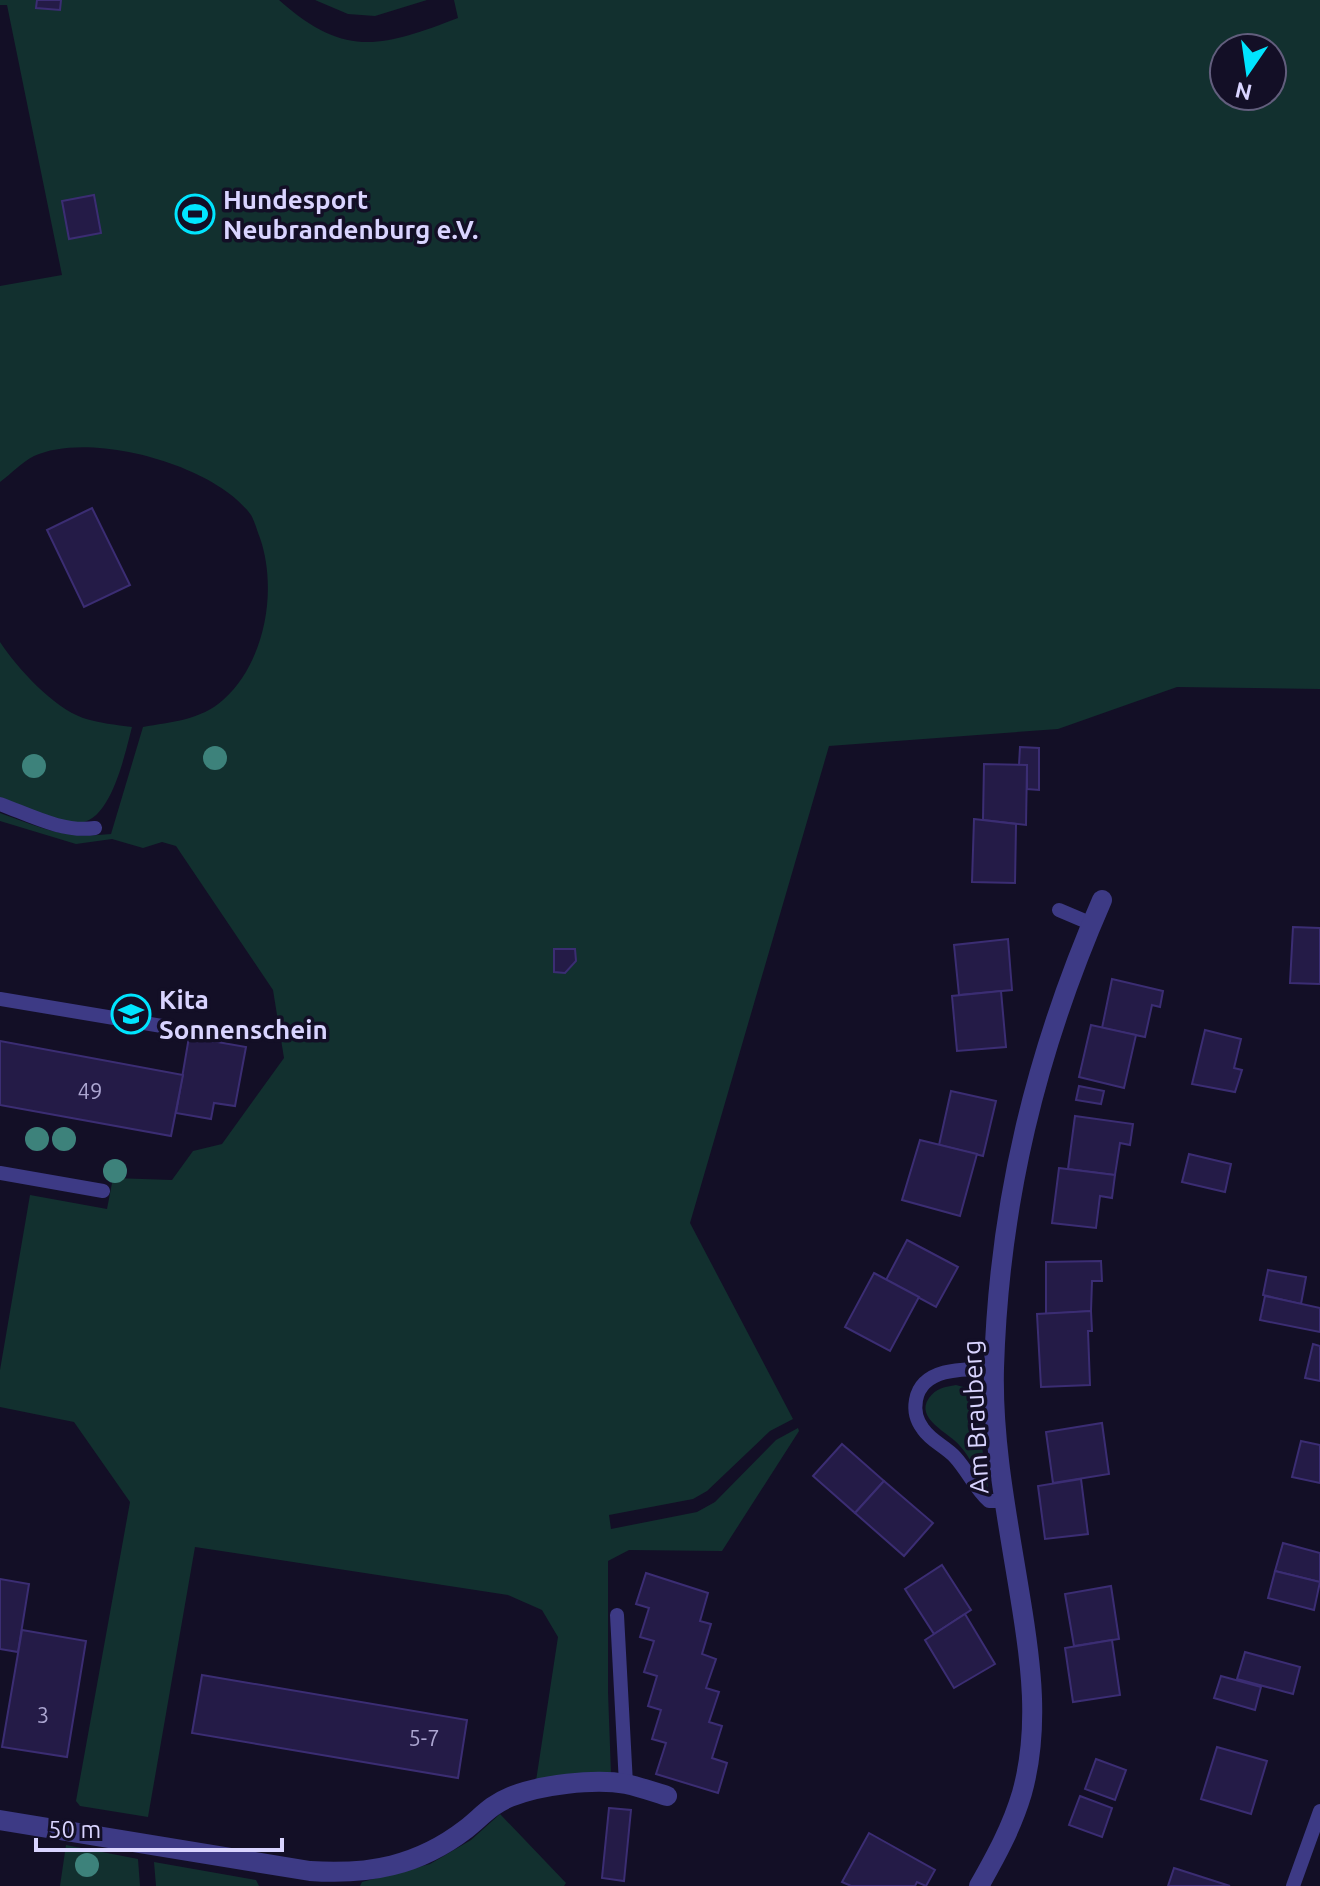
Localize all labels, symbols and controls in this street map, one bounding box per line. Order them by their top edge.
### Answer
north arrow [1208,32,1288,112]
text: N [1233,78,1254,106]
place label: Hundesport Neubrandenburg e.V. [223,185,478,244]
sports icon: Hundesport Neubrandenburg e.V. [174,193,216,235]
place label: Kita Sonnenschein [159,985,328,1044]
school or university icon: Kita Sonnenschein [110,993,152,1035]
house number: 49 [78,1078,102,1103]
street label: Am Brauberg [956,1339,994,1495]
house number: 3 [37,1702,49,1727]
house number: 5-7 [408,1725,440,1750]
scale bar [36,1802,282,1852]
text: 50 m [48,1816,101,1843]

